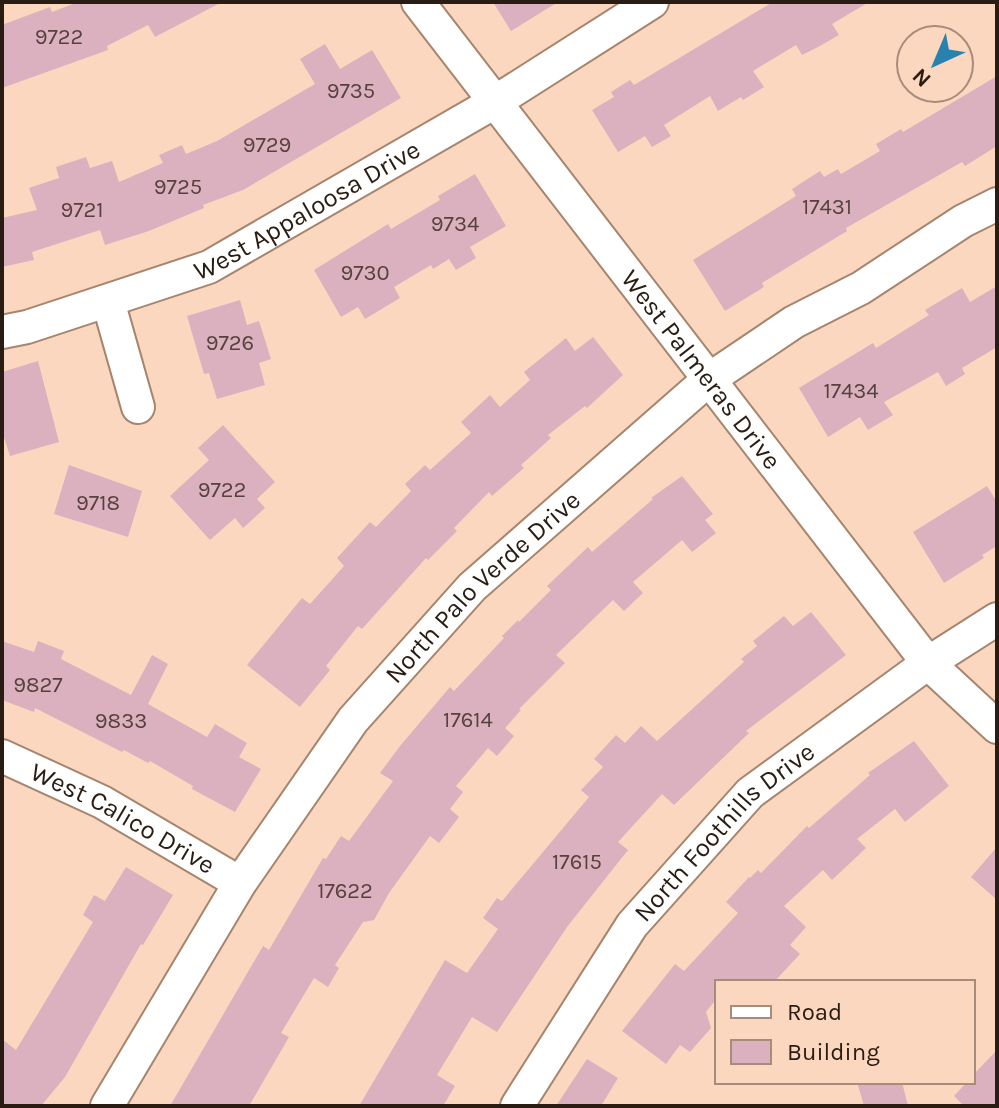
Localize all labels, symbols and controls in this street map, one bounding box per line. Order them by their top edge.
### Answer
house number: 9722 [35,24,83,50]
north arrow [895,24,975,104]
text: N [907,63,937,93]
house number: 9735 [327,78,375,104]
house number: 9729 [243,132,291,158]
street label: West Appaloosa Drive [190,134,426,287]
house number: 9725 [154,174,202,200]
house number: 17431 [802,194,852,220]
house number: 9721 [60,197,104,223]
house number: 9734 [431,211,479,237]
house number: 9730 [340,260,390,286]
street label: West Palmeras Drive [614,264,788,476]
house number: 9726 [206,330,254,356]
house number: 17434 [823,378,879,404]
house number: 9722 [198,477,246,503]
street label: North Palo Verde Drive [379,484,587,690]
house number: 9718 [76,490,120,516]
house number: 9827 [13,672,63,698]
house number: 17614 [443,707,493,733]
house number: 9833 [95,708,147,734]
street label: North Foothills Drive [628,736,821,928]
street label: West Calico Drive [26,756,220,881]
house number: 17615 [552,849,602,875]
house number: 17622 [317,878,373,904]
legend [715,980,975,1084]
text: Road [787,998,842,1026]
text: Building [787,1038,880,1066]

